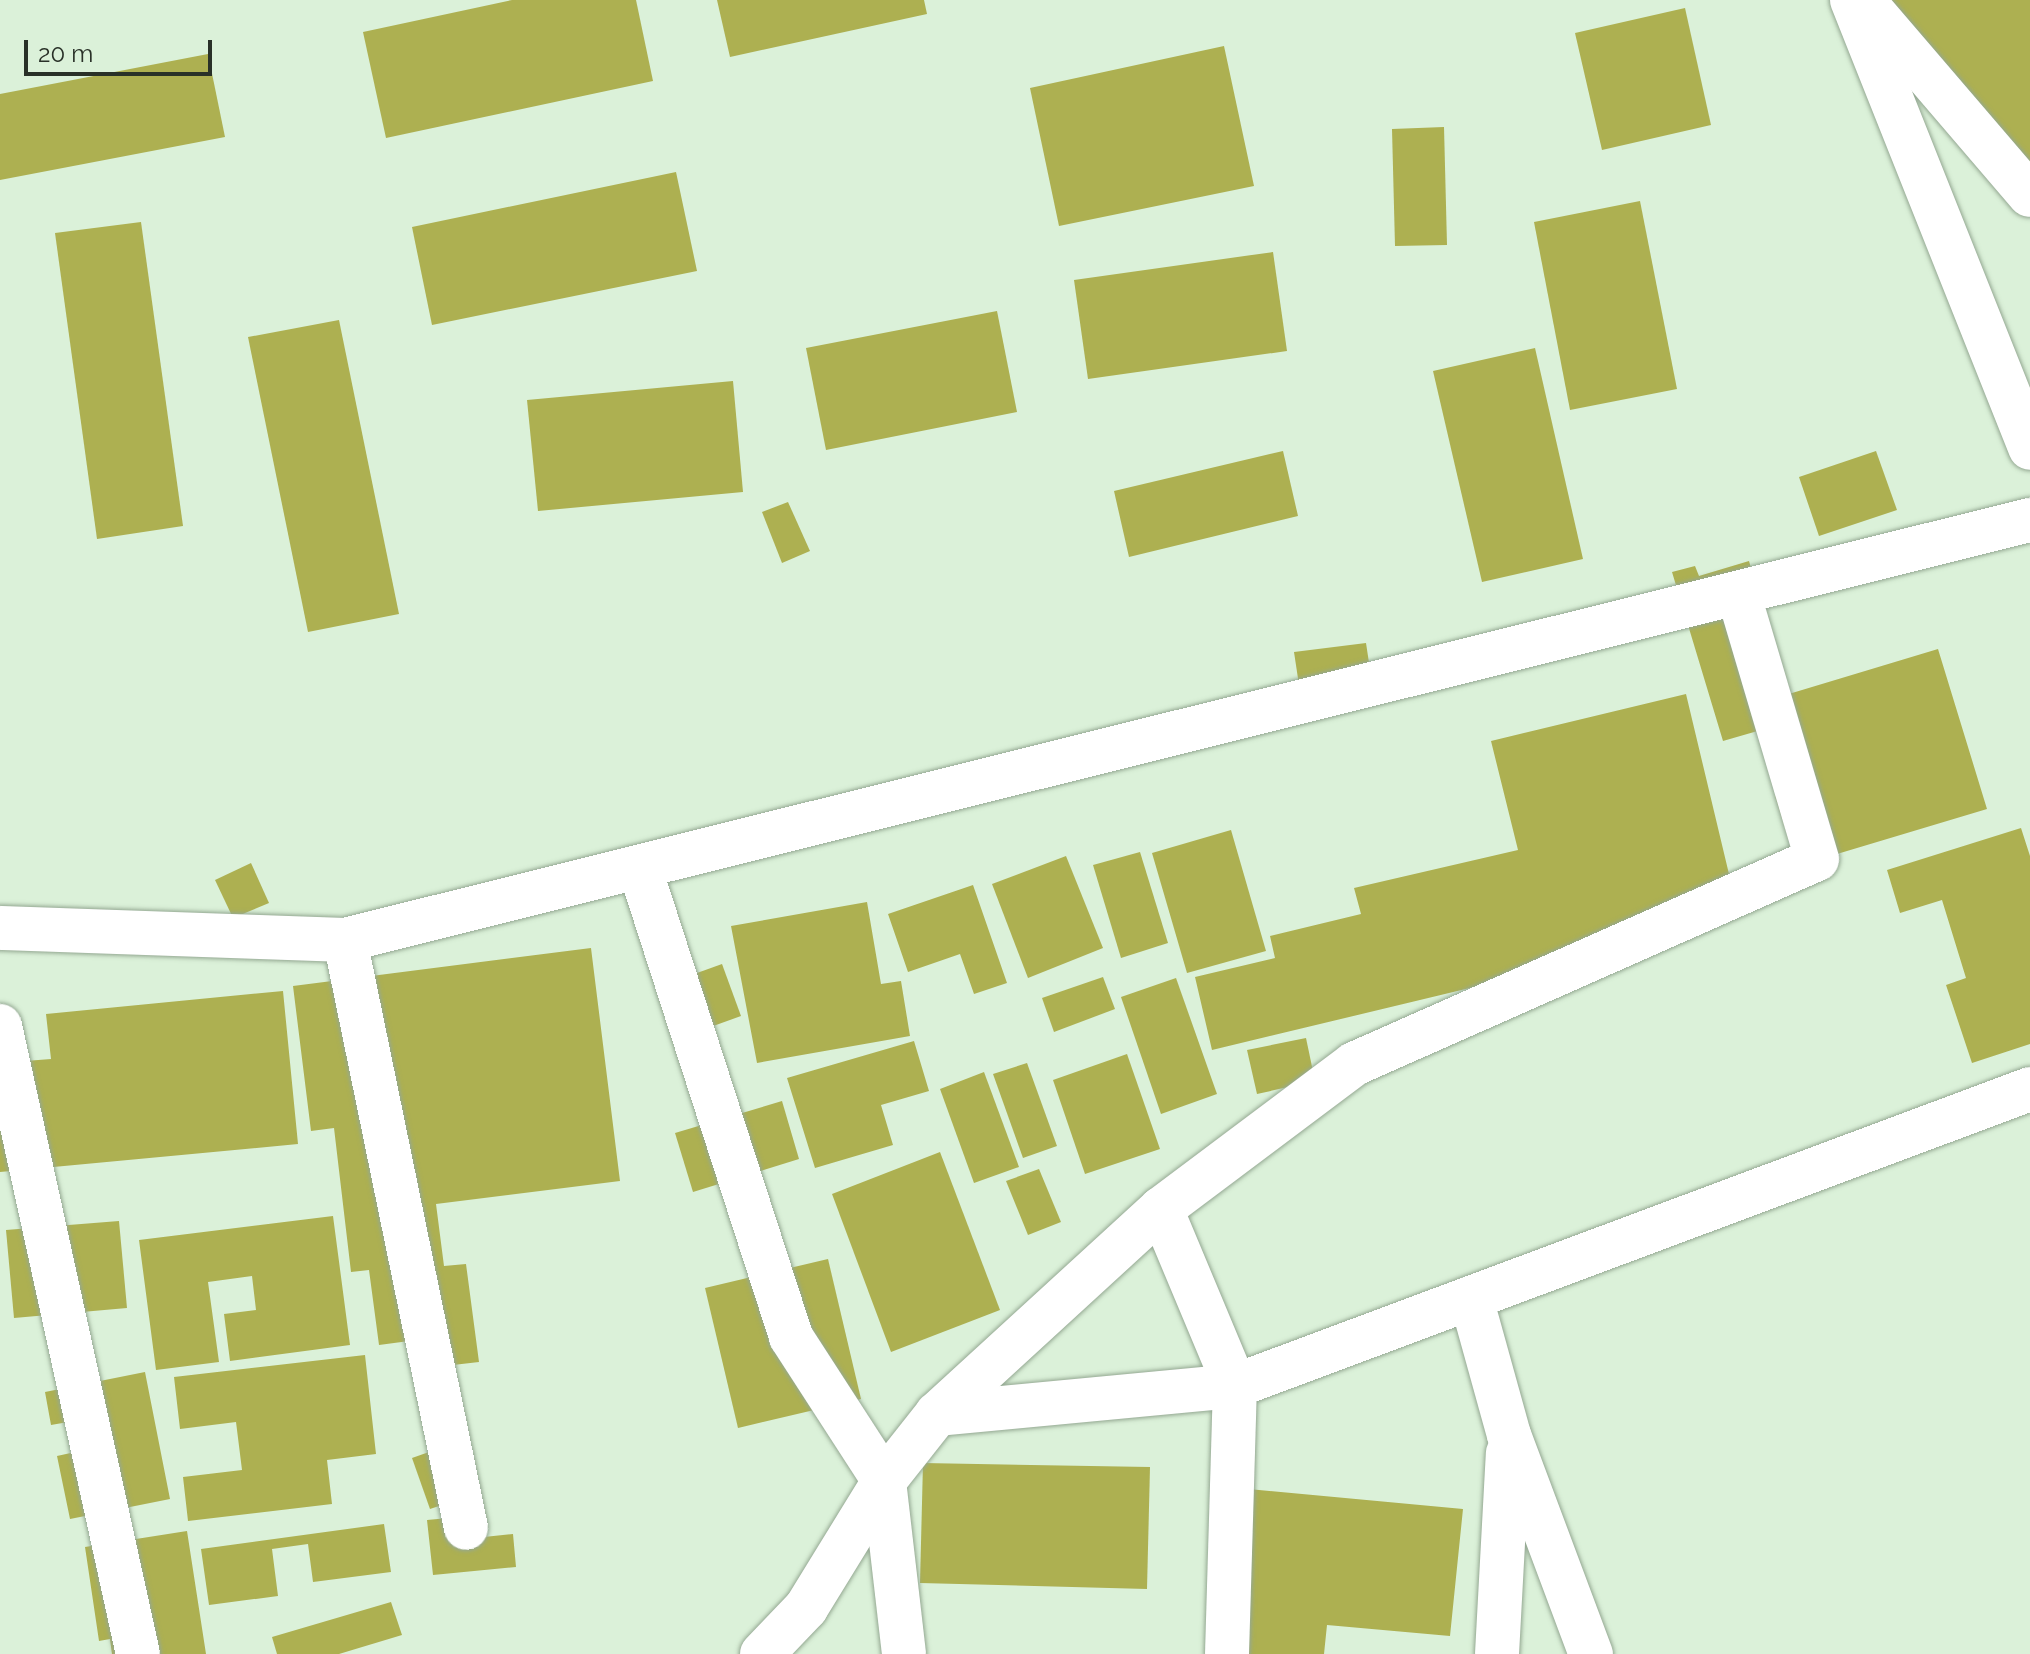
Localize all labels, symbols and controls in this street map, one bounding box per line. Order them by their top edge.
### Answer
scale bar [28,24,216,74]
text: 20 m [38,39,93,68]

